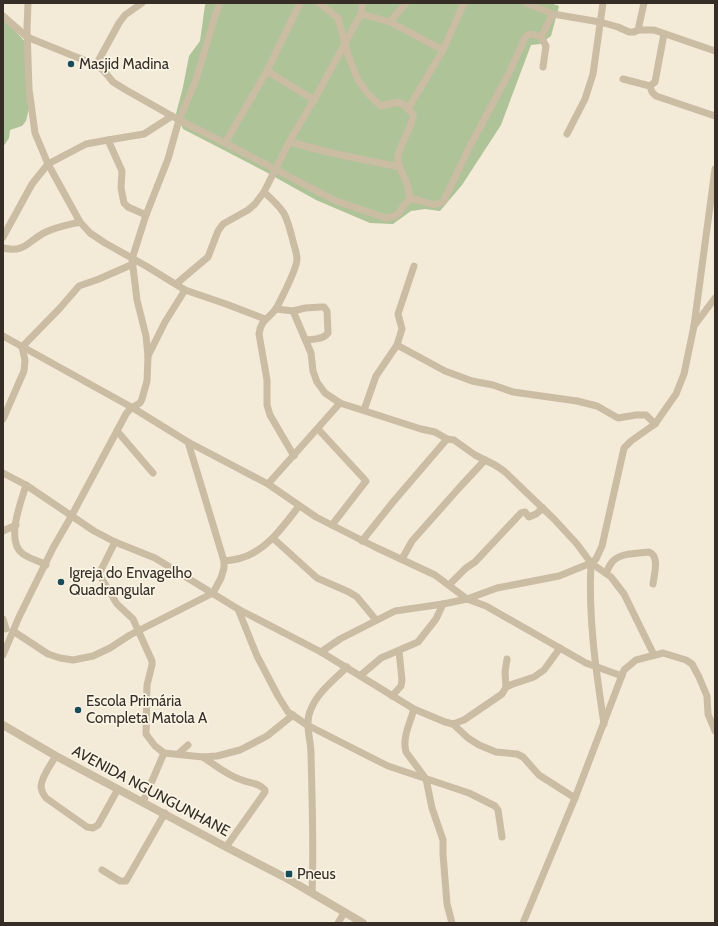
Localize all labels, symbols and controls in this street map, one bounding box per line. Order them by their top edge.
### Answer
place label: Masjid Madina [79,55,170,73]
marker: Masjid Madina [66,59,76,69]
place label: Igreja do Envagelho Quadrangular [69,564,192,599]
marker: Igreja do Envagelho Quadrangular [56,577,66,587]
place label: Escola Primária Completa Matola A [86,692,208,727]
marker: Escola Primária Completa Matola A [73,705,83,715]
street label: AVENIDA NGUNGUNHANE [69,742,233,840]
place label: Pneus [297,865,336,883]
marker: Pneus [284,869,294,879]

